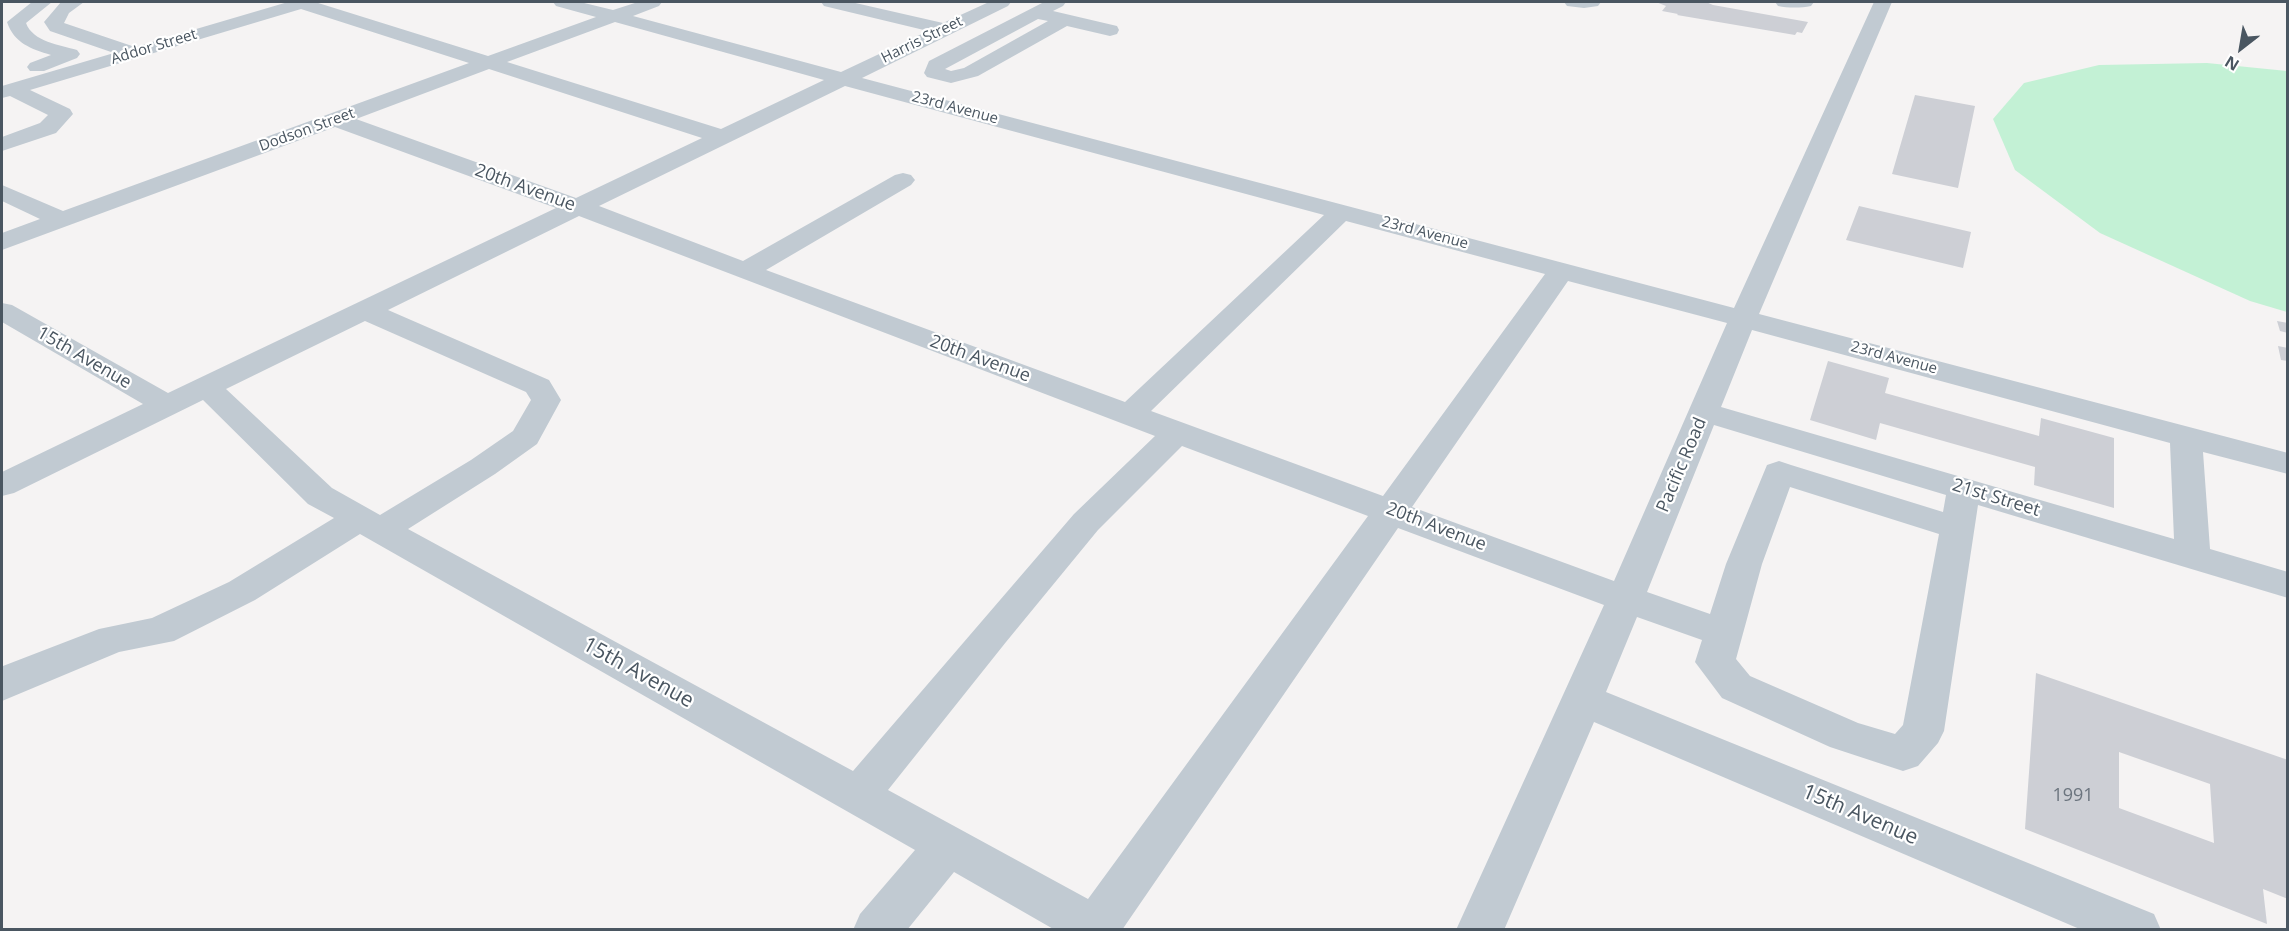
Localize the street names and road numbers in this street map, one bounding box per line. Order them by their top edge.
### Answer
street label: Harris Street [878,13,966,67]
street label: Addor Street [109,25,199,69]
street label: 23rd Avenue [910,88,1000,128]
street label: Dodson Street [257,104,357,156]
street label: 20th Avenue [472,160,578,216]
street label: 23rd Avenue [1380,213,1470,253]
street label: 15th Avenue [33,322,135,394]
street label: 20th Avenue [927,331,1033,387]
street label: 23rd Avenue [1849,338,1939,378]
street label: Pacific Road [1652,414,1712,516]
street label: 21st Street [1950,474,2042,522]
street label: 20th Avenue [1383,498,1489,556]
street label: 15th Avenue [578,632,698,714]
street label: 15th Avenue [1798,779,1922,851]

